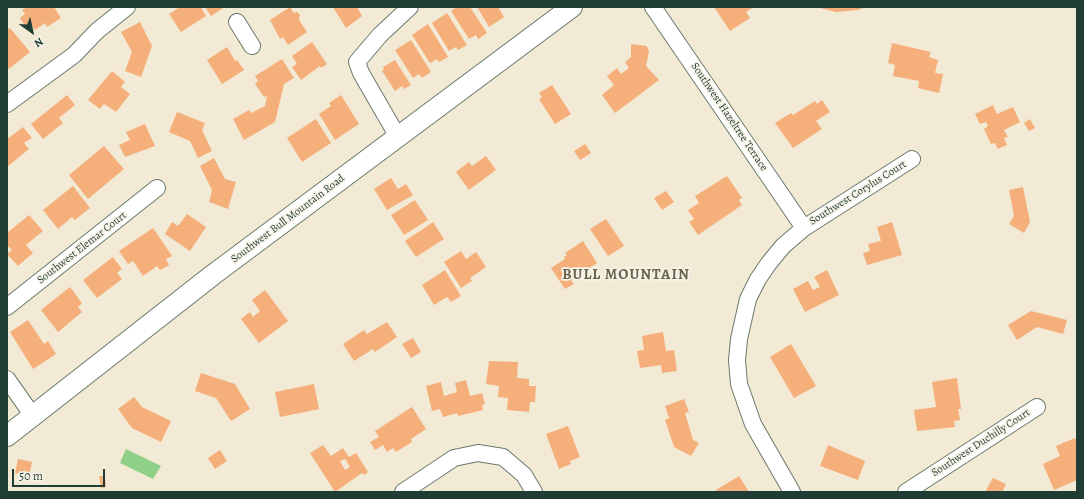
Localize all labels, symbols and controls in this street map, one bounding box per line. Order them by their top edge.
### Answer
north arrow [12,12,52,52]
text: N [31,34,46,51]
street label: Southwest Hazeltree Terrace [688,60,770,174]
street label: Southwest Corylus Court [807,158,909,228]
street label: Southwest Bull Mountain Road [229,172,347,266]
street label: Southwest Elemar Court [35,209,129,287]
district label: BULL MOUNTAIN [562,266,690,284]
street label: Southwest Duchilly Court [929,406,1033,480]
scale bar [14,461,107,487]
text: 50 m [19,468,43,484]

